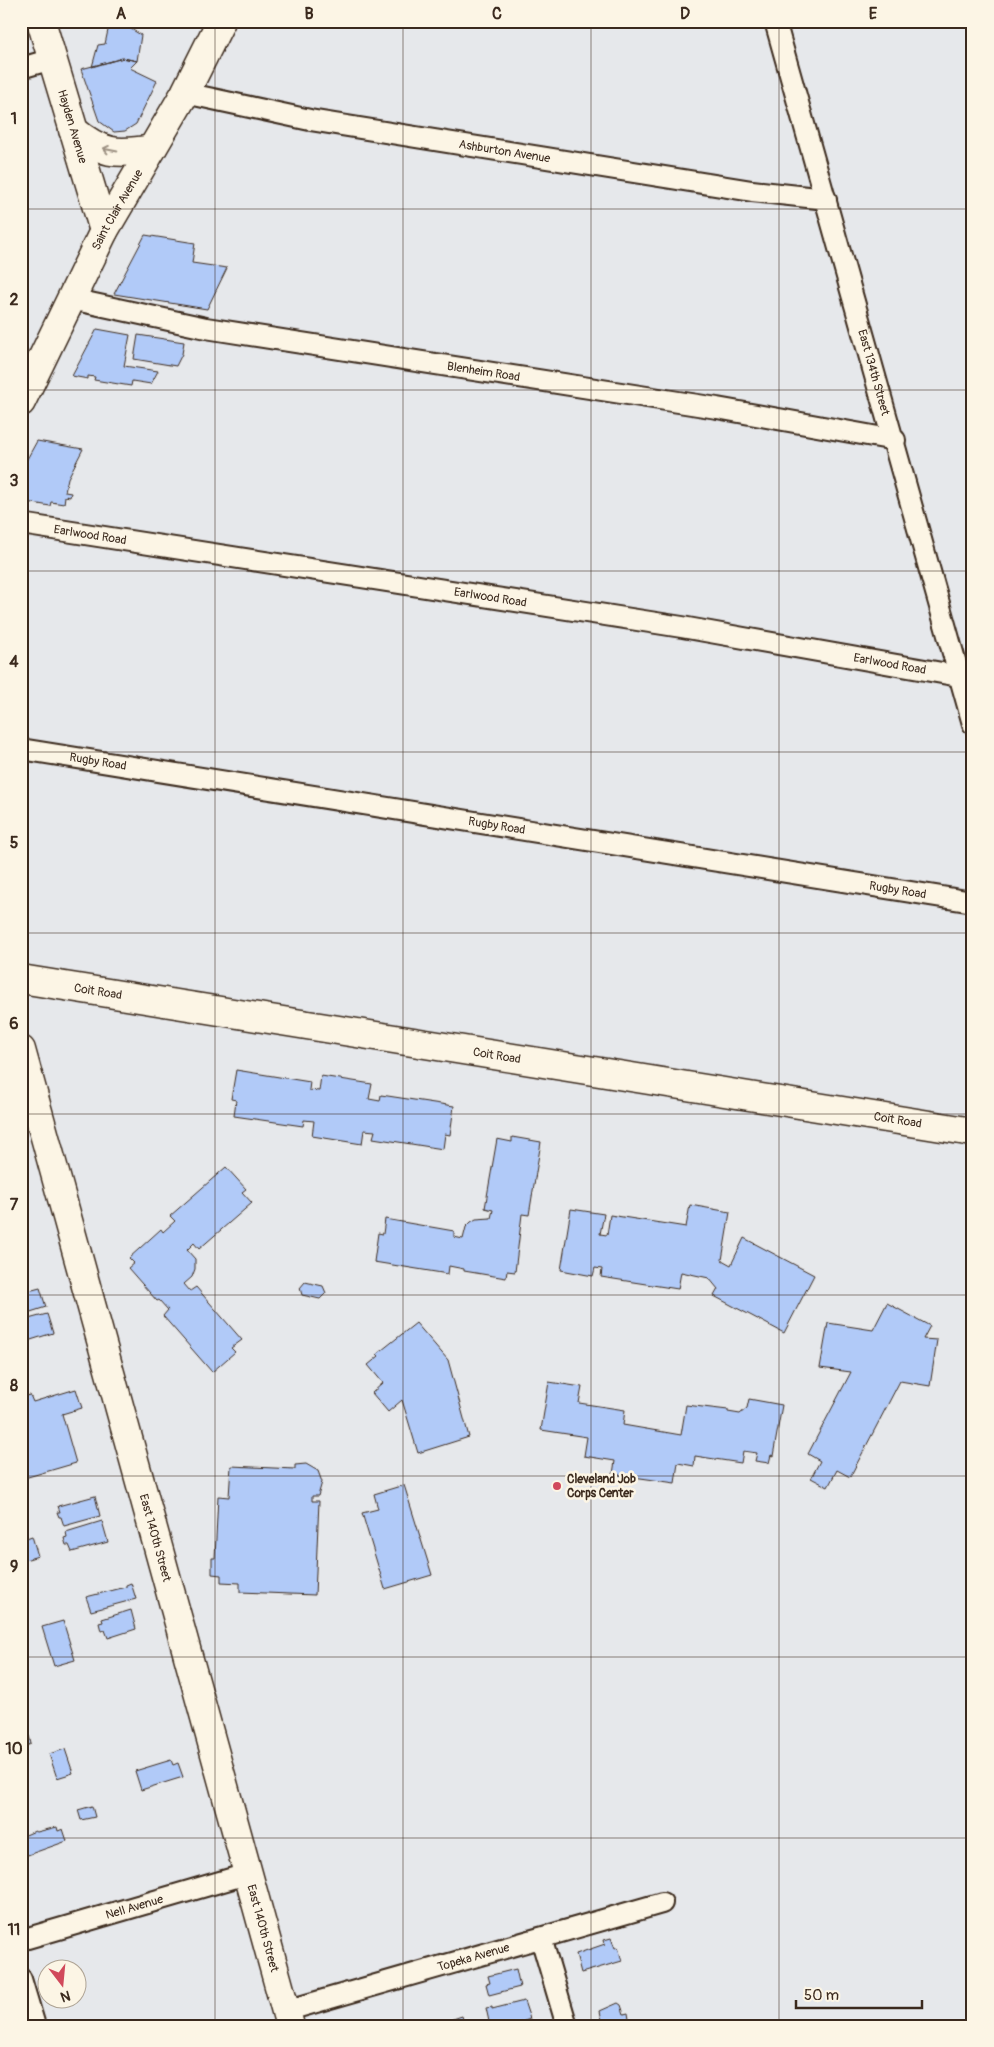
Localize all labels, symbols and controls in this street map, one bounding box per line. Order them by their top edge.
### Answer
text: A [116,4,127,24]
text: B [304,4,314,24]
text: C [492,4,502,24]
text: D [680,4,690,24]
text: E [869,4,878,24]
street label: Hayden Avenue [54,88,91,165]
text: 1 [11,109,17,129]
street label: Ashburton Avenue [458,137,552,166]
one-way arrow [102,145,118,155]
street label: Saint Clair Avenue [88,167,146,253]
text: 2 [10,290,19,310]
street label: East 134th Street [855,328,893,417]
street label: Blenheim Road [446,358,521,385]
text: 3 [10,471,19,491]
street label: Earlwood Road [53,522,128,548]
street label: Earlwood Road [453,584,528,610]
street label: Earlwood Road [852,650,927,678]
text: 4 [9,652,19,672]
street label: Rugby Road [68,749,128,773]
street label: Rugby Road [467,814,527,837]
text: 5 [10,833,19,853]
street label: Rugby Road [868,878,927,902]
street label: Coit Road [73,980,123,1003]
text: 6 [9,1014,19,1034]
street label: Coit Road [472,1044,522,1067]
street label: Coit Road [873,1109,923,1131]
text: 7 [10,1195,19,1215]
text: 8 [10,1376,18,1396]
place label: Cleveland Job Corps Center [567,1472,636,1501]
marker: Cleveland Job Corps Center [551,1480,563,1492]
street label: East 140th Street [136,1492,175,1583]
text: 9 [10,1557,18,1577]
text: 10 [5,1739,23,1759]
street label: East 140th Street [244,1883,282,1974]
street label: Nell Avenue [104,1891,165,1922]
text: 11 [8,1920,20,1940]
street label: Topeka Avenue [436,1940,511,1974]
north arrow [38,1960,88,2010]
scale bar [796,1977,923,2009]
text: 50 m [804,1986,839,2005]
text: N [59,1987,72,2005]

